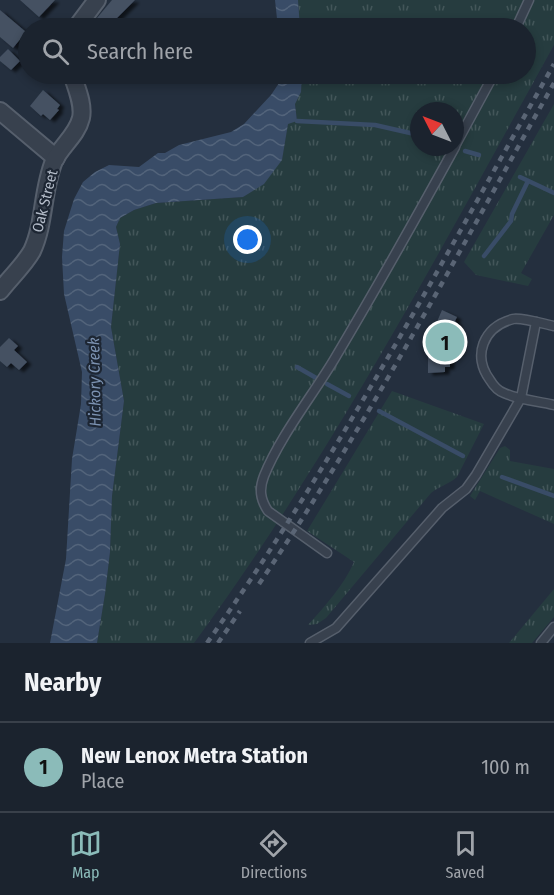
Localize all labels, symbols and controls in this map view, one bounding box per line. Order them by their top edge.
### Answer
search box [18,18,536,84]
icon: search [39,35,72,68]
text: Search here [87,38,193,65]
north arrow [410,102,464,156]
street label: Oak Street [29,168,61,234]
your location [233,225,262,254]
pin: 1 [426,320,464,364]
water label: Hickory Creek [84,337,105,427]
text: Nearby [24,667,101,698]
text: New Lenox Metra Station [81,742,308,769]
text: 1 [39,755,48,779]
text: 100 m [481,755,530,779]
text: Place [81,769,124,793]
tab: Map [69,827,102,882]
tab: Directions [241,827,307,882]
tab: Saved [446,827,485,882]

